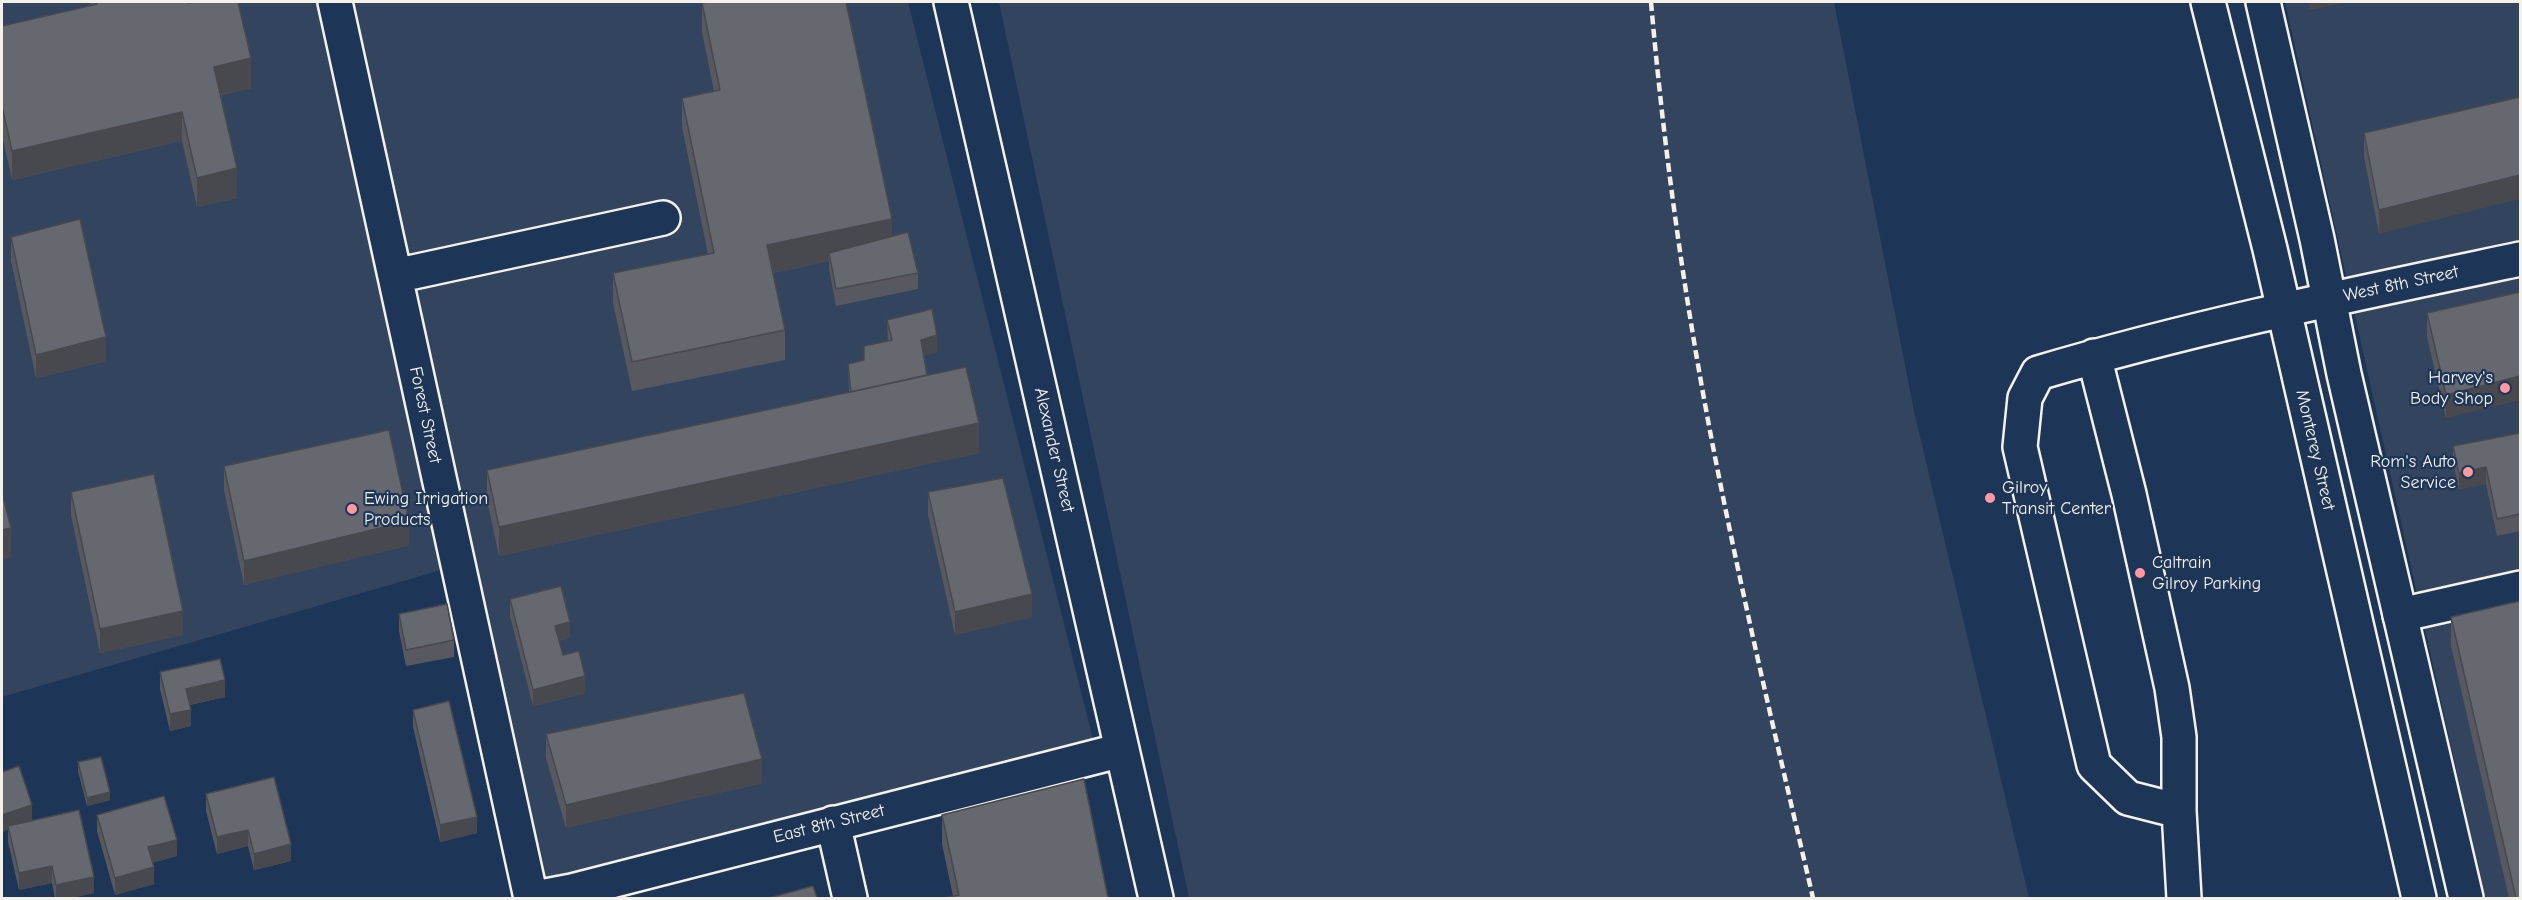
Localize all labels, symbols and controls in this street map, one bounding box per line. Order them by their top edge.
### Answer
street label: West 8th Street [2341,261,2461,307]
street label: Forest Street [404,365,446,465]
place label: Harvey's Body Shop [2410,367,2493,410]
marker: Harvey's Body Shop [2498,381,2512,395]
street label: Alexander Street [1029,385,1079,515]
street label: Monterey Street [2291,388,2339,512]
place label: Rom's Auto Service [2370,451,2456,494]
marker: Rom's Auto Service [2461,465,2475,479]
place label: Gilroy Transit Center [2002,477,2111,520]
place label: Ewing Irrigation Products [364,488,488,530]
marker: Gilroy Transit Center [1983,491,1997,505]
marker: Ewing Irrigation Products [345,502,359,516]
place label: Caltrain Gilroy Parking [2152,552,2261,594]
marker: Caltrain Gilroy Parking [2133,566,2147,580]
street label: East 8th Street [771,800,887,848]

